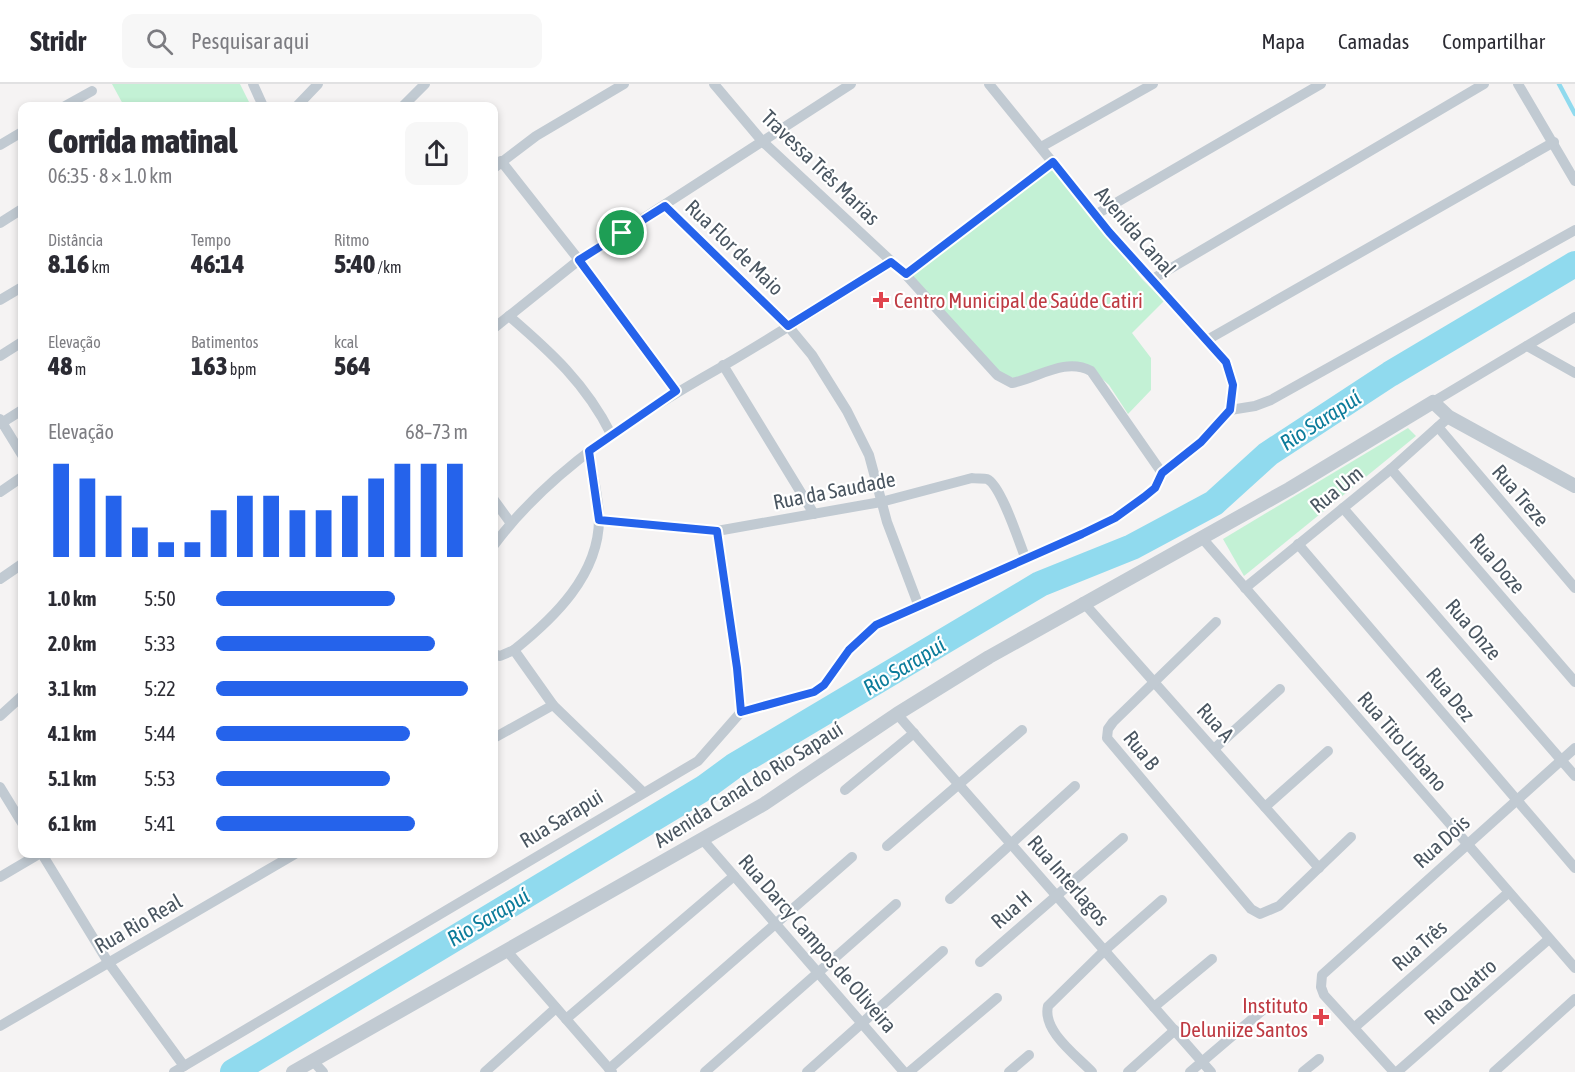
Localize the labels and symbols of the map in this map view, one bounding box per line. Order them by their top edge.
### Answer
street label: Travessa Três Marias [757,105,885,229]
street label: Avenida Canal [1091,181,1182,281]
street label: Rua Flor de Maio [681,194,789,300]
pin [596,207,647,258]
place label: Centro Municipal de Saúde Catiri [894,288,1143,312]
marker: Centro Municipal de Saúde Catiri [872,291,890,309]
water label: Rio Sarapuí [1275,384,1366,456]
street label: Rua Treze [1488,459,1554,531]
street label: Rua Um [1305,461,1367,517]
street label: Rua da Saudade [771,466,897,514]
street label: Rua Doze [1465,528,1531,598]
street label: Rua Onze [1441,594,1507,664]
water label: Rio Sarapuí [858,631,951,701]
street label: Rua Dez [1422,662,1480,726]
street label: Rua Tito Urbano [1353,686,1453,796]
street label: Rua A [1193,698,1240,747]
street label: Avenida Canal do Rio Sapauí [649,716,847,852]
street label: Rua B [1119,726,1165,774]
street label: Rua Sarapui [515,784,607,852]
street label: Rua Dois [1408,810,1474,872]
street label: Rua Interlagos [1023,830,1115,930]
street label: Rua Darcy Campos de Oliveira [734,849,902,1037]
water label: Rio Sarapuí [442,882,535,952]
street label: Rua H [986,885,1036,933]
street label: Rua Rio Real [90,888,186,958]
street label: Rua Três [1387,915,1451,975]
street label: Rua Quatro [1419,953,1501,1029]
place label: Instituto Deluniize Santos [1180,993,1308,1041]
marker: Instituto Deluniize Santos [1312,1008,1330,1026]

